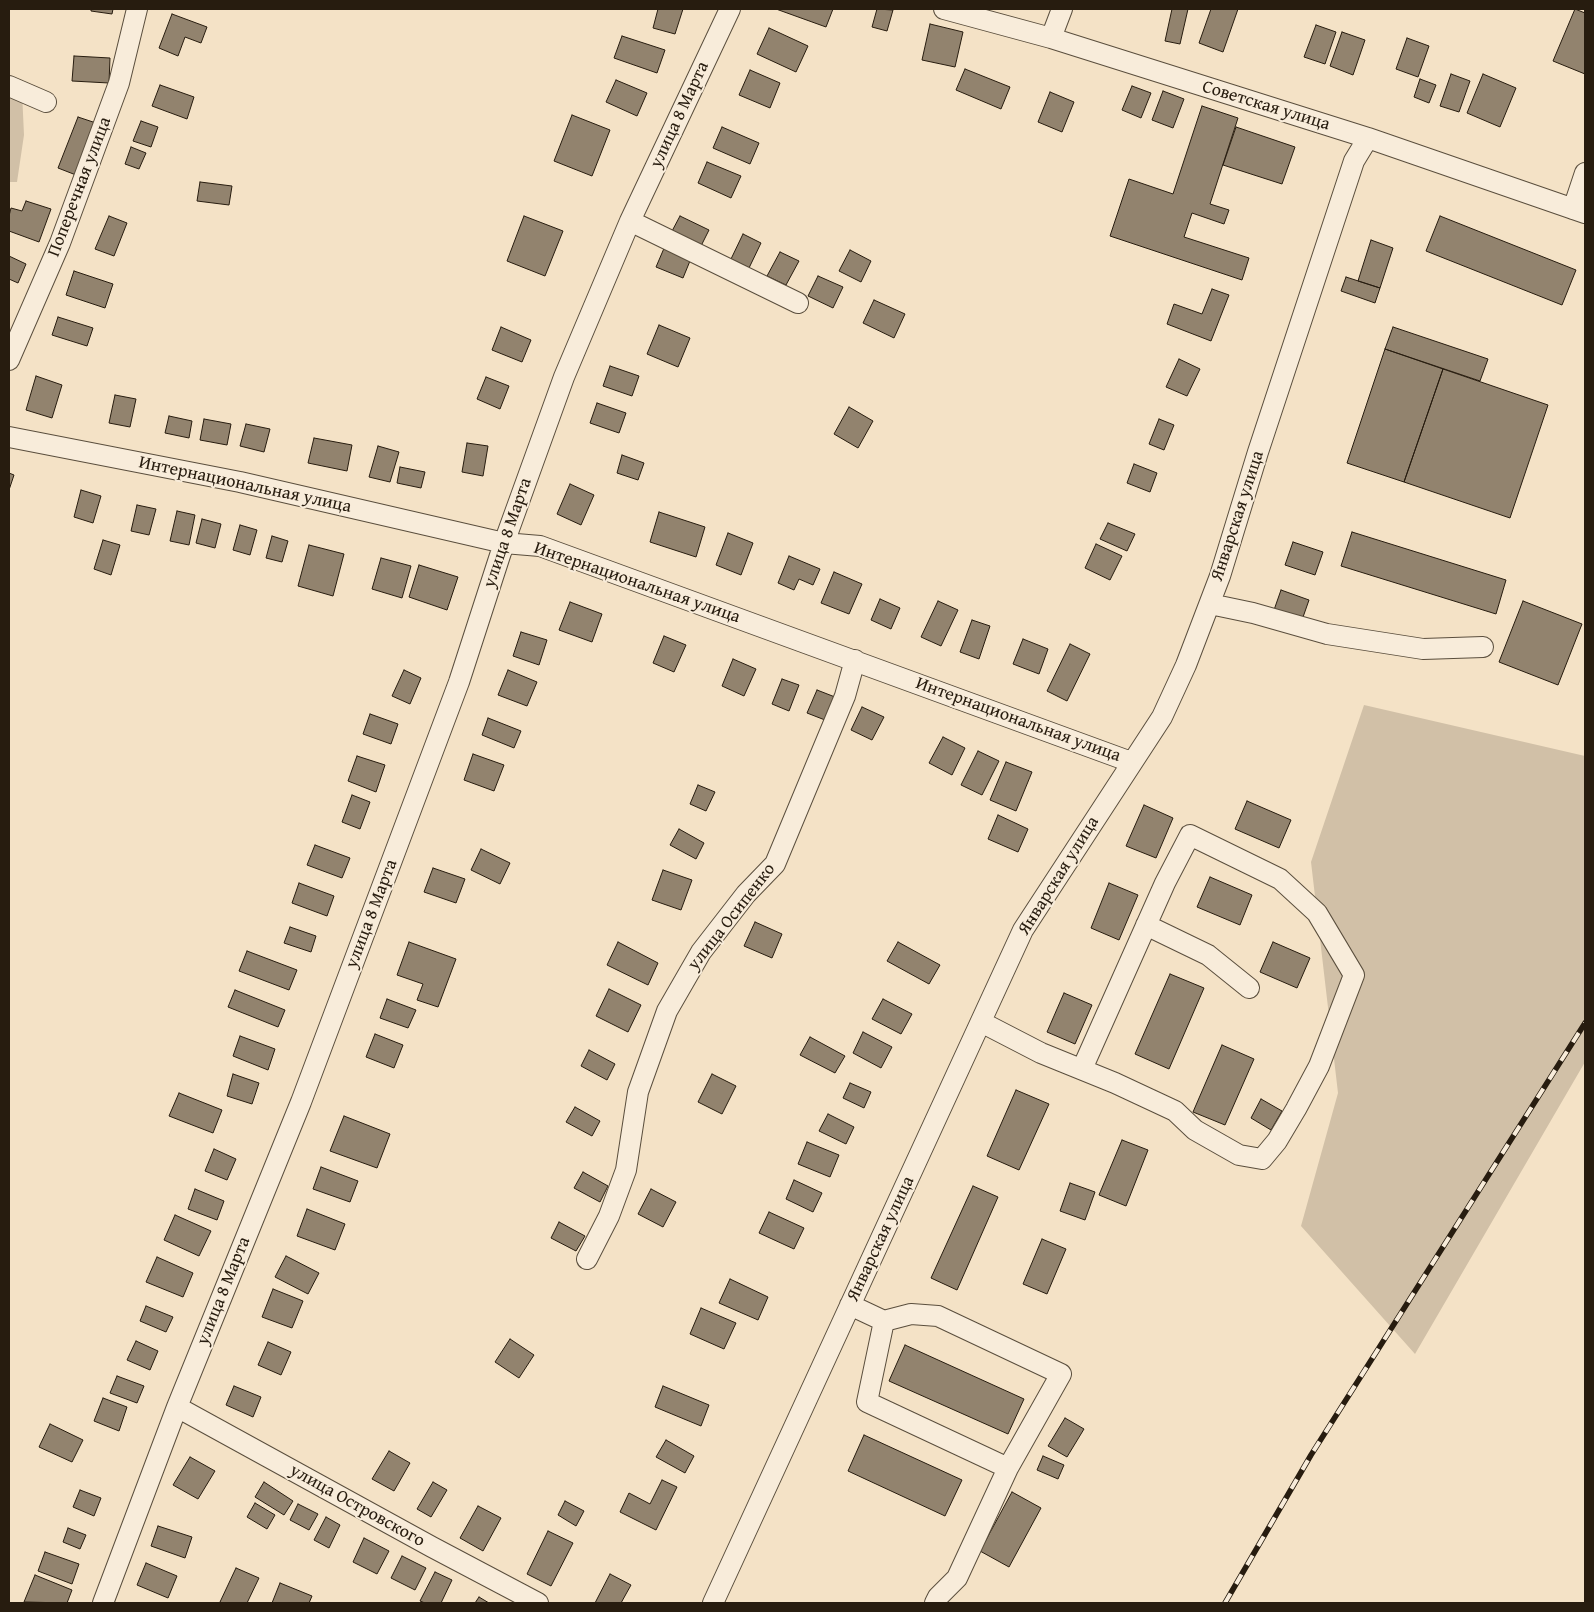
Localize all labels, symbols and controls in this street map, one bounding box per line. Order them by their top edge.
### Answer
street label: улица 8 Марта [646,58,714,172]
street label: Советская улица [1199,76,1333,136]
street label: Поперечная улица [43,114,117,260]
street label: Январская улица [1207,448,1269,584]
street label: Интернациональная улица [137,452,353,518]
street label: улица 8 Марта [479,475,537,591]
street label: Интернациональная улица [531,538,743,628]
street label: Интернациональная улица [913,673,1123,767]
street label: Январская улица [1014,813,1104,939]
street label: улица 8 Марта [341,857,403,971]
street label: улица Осипенко [684,859,780,975]
street label: Январская улица [843,1173,919,1305]
street label: улица 8 Марта [192,1234,256,1348]
street label: улица Островского [286,1460,428,1552]

